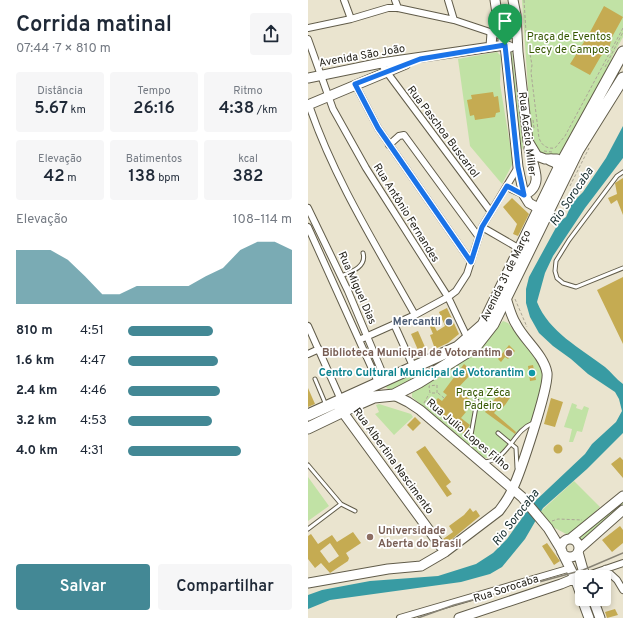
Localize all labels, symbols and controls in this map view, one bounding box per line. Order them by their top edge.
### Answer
pin [488,4,522,45]
icon: arrive [494,10,516,32]
text: Corrida matinal [16,12,172,39]
button: share [250,13,292,55]
park label: Praça de Eventos Lecy de Campos [527,30,611,57]
text: 07:44 · 7 × 810 m [16,41,111,57]
street label: Avenida São João [318,42,406,70]
street label: Rua Paschoa Buscariol [404,83,482,181]
text: Distância [37,84,83,98]
text: Tempo [137,84,171,98]
text: Ritmo [233,84,263,98]
street label: Rua Acácio Miller [515,91,539,178]
text: 5.67 [34,98,68,120]
text: 26:16 [133,98,175,120]
text: 4:38 [219,98,254,120]
text: km [68,103,86,117]
text: /km [254,103,277,117]
text: Elevação [38,152,82,166]
text: Batimentos [126,152,182,166]
text: kcal [238,152,258,166]
street label: Rua Antônio Fernandes [370,161,442,265]
water label: Rio Sorocaba [546,164,598,230]
text: 42 [43,166,65,188]
text: 138 [128,166,156,188]
text: 382 [233,166,263,188]
text: m [65,171,77,185]
text: bpm [156,171,180,185]
text: Elevação [16,212,68,228]
text: 108–114 m [233,212,292,228]
street label: Avenida 31 de Março [478,228,534,324]
street label: Rua Miguel Dias [335,249,379,327]
place label: Mercantil [393,315,441,329]
marker: Mercantil [444,317,454,327]
text: 810 m [16,323,53,339]
text: 4:51 [80,323,104,339]
place label: Biblioteca Municipal de Votorantim [322,346,501,360]
marker: Biblioteca Municipal de Votorantim [504,348,514,358]
text: 1.6 km [16,353,54,369]
text: 4:47 [80,353,106,369]
place label: Centro Cultural Municipal de Votorantim [319,366,524,380]
marker: Centro Cultural Municipal de Votorantim [527,368,537,378]
text: 2.4 km [16,383,57,399]
text: 4:46 [80,383,107,399]
park label: Praça Zéca Padeiro [456,386,511,413]
street label: Rua Julio Lopes Filho [423,396,513,474]
street label: Rua Albertina Nascimento [350,405,436,517]
text: 3.2 km [16,413,57,429]
text: 4:53 [80,413,107,429]
text: 4.0 km [16,443,58,459]
text: 4:31 [80,443,104,459]
water label: Rio Sorocaba [489,486,544,550]
place label: Universidade Aberta do Brasil [378,524,461,551]
marker: Universidade Aberta do Brasil [365,532,375,542]
button: Salvar [16,564,150,610]
button: Compartilhar [158,564,292,610]
map controls [575,570,611,606]
button: locate [575,570,611,606]
street label: Rua Sorocaba [472,572,541,606]

